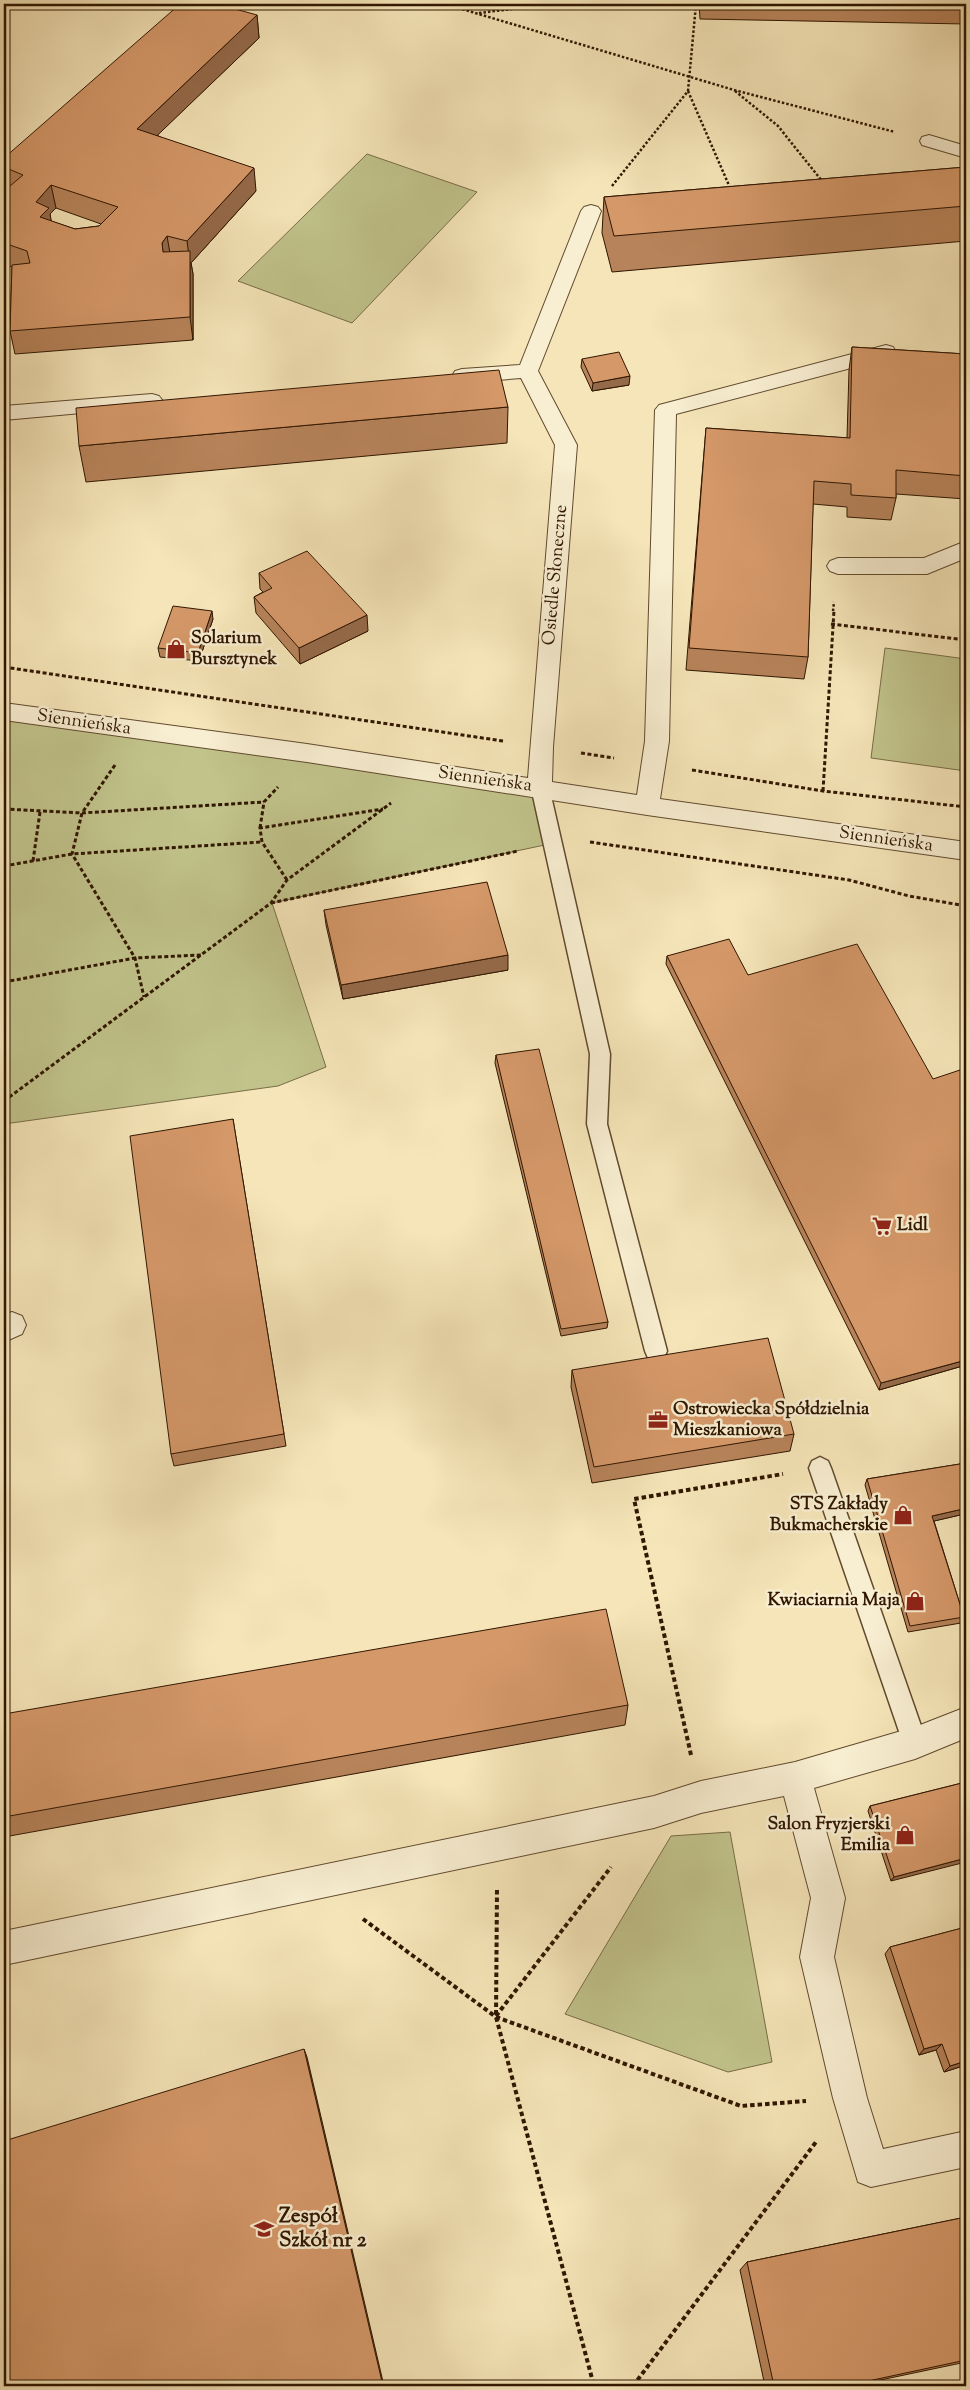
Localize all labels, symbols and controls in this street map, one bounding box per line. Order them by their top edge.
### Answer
street label: Osiedle Słoneczne [537,504,575,646]
place label: Solarium Bursztynek [191,626,277,673]
shop icon: Solarium Bursztynek [165,638,187,660]
street label: Siennieńska [35,704,133,742]
street label: Siennieńska [436,761,534,799]
street label: Siennieńska [837,821,935,859]
place label: Lidl [897,1213,929,1239]
supermarket icon: Lidl [871,1215,893,1237]
place label: Ostrowiecka Spółdzielnia Mieszkaniowa [673,1397,870,1444]
office icon: Ostrowiecka Spółdzielnia Mieszkaniowa [647,1409,669,1431]
place label: STS Zakłady Bukmacherskie [770,1492,889,1539]
shop icon: STS Zakłady Bukmacherskie [892,1504,914,1526]
place label: Kwiaciarnia Maja [767,1588,901,1614]
shop icon: Kwiaciarnia Maja [904,1590,926,1612]
place label: Salon Fryzjerski Emilia [767,1812,891,1859]
shop icon: Salon Fryzjerski Emilia [894,1824,916,1846]
place label: Zespół Szkół nr 2 [279,2202,367,2256]
school or university icon: Zespół Szkół nr 2 [253,2218,275,2240]

